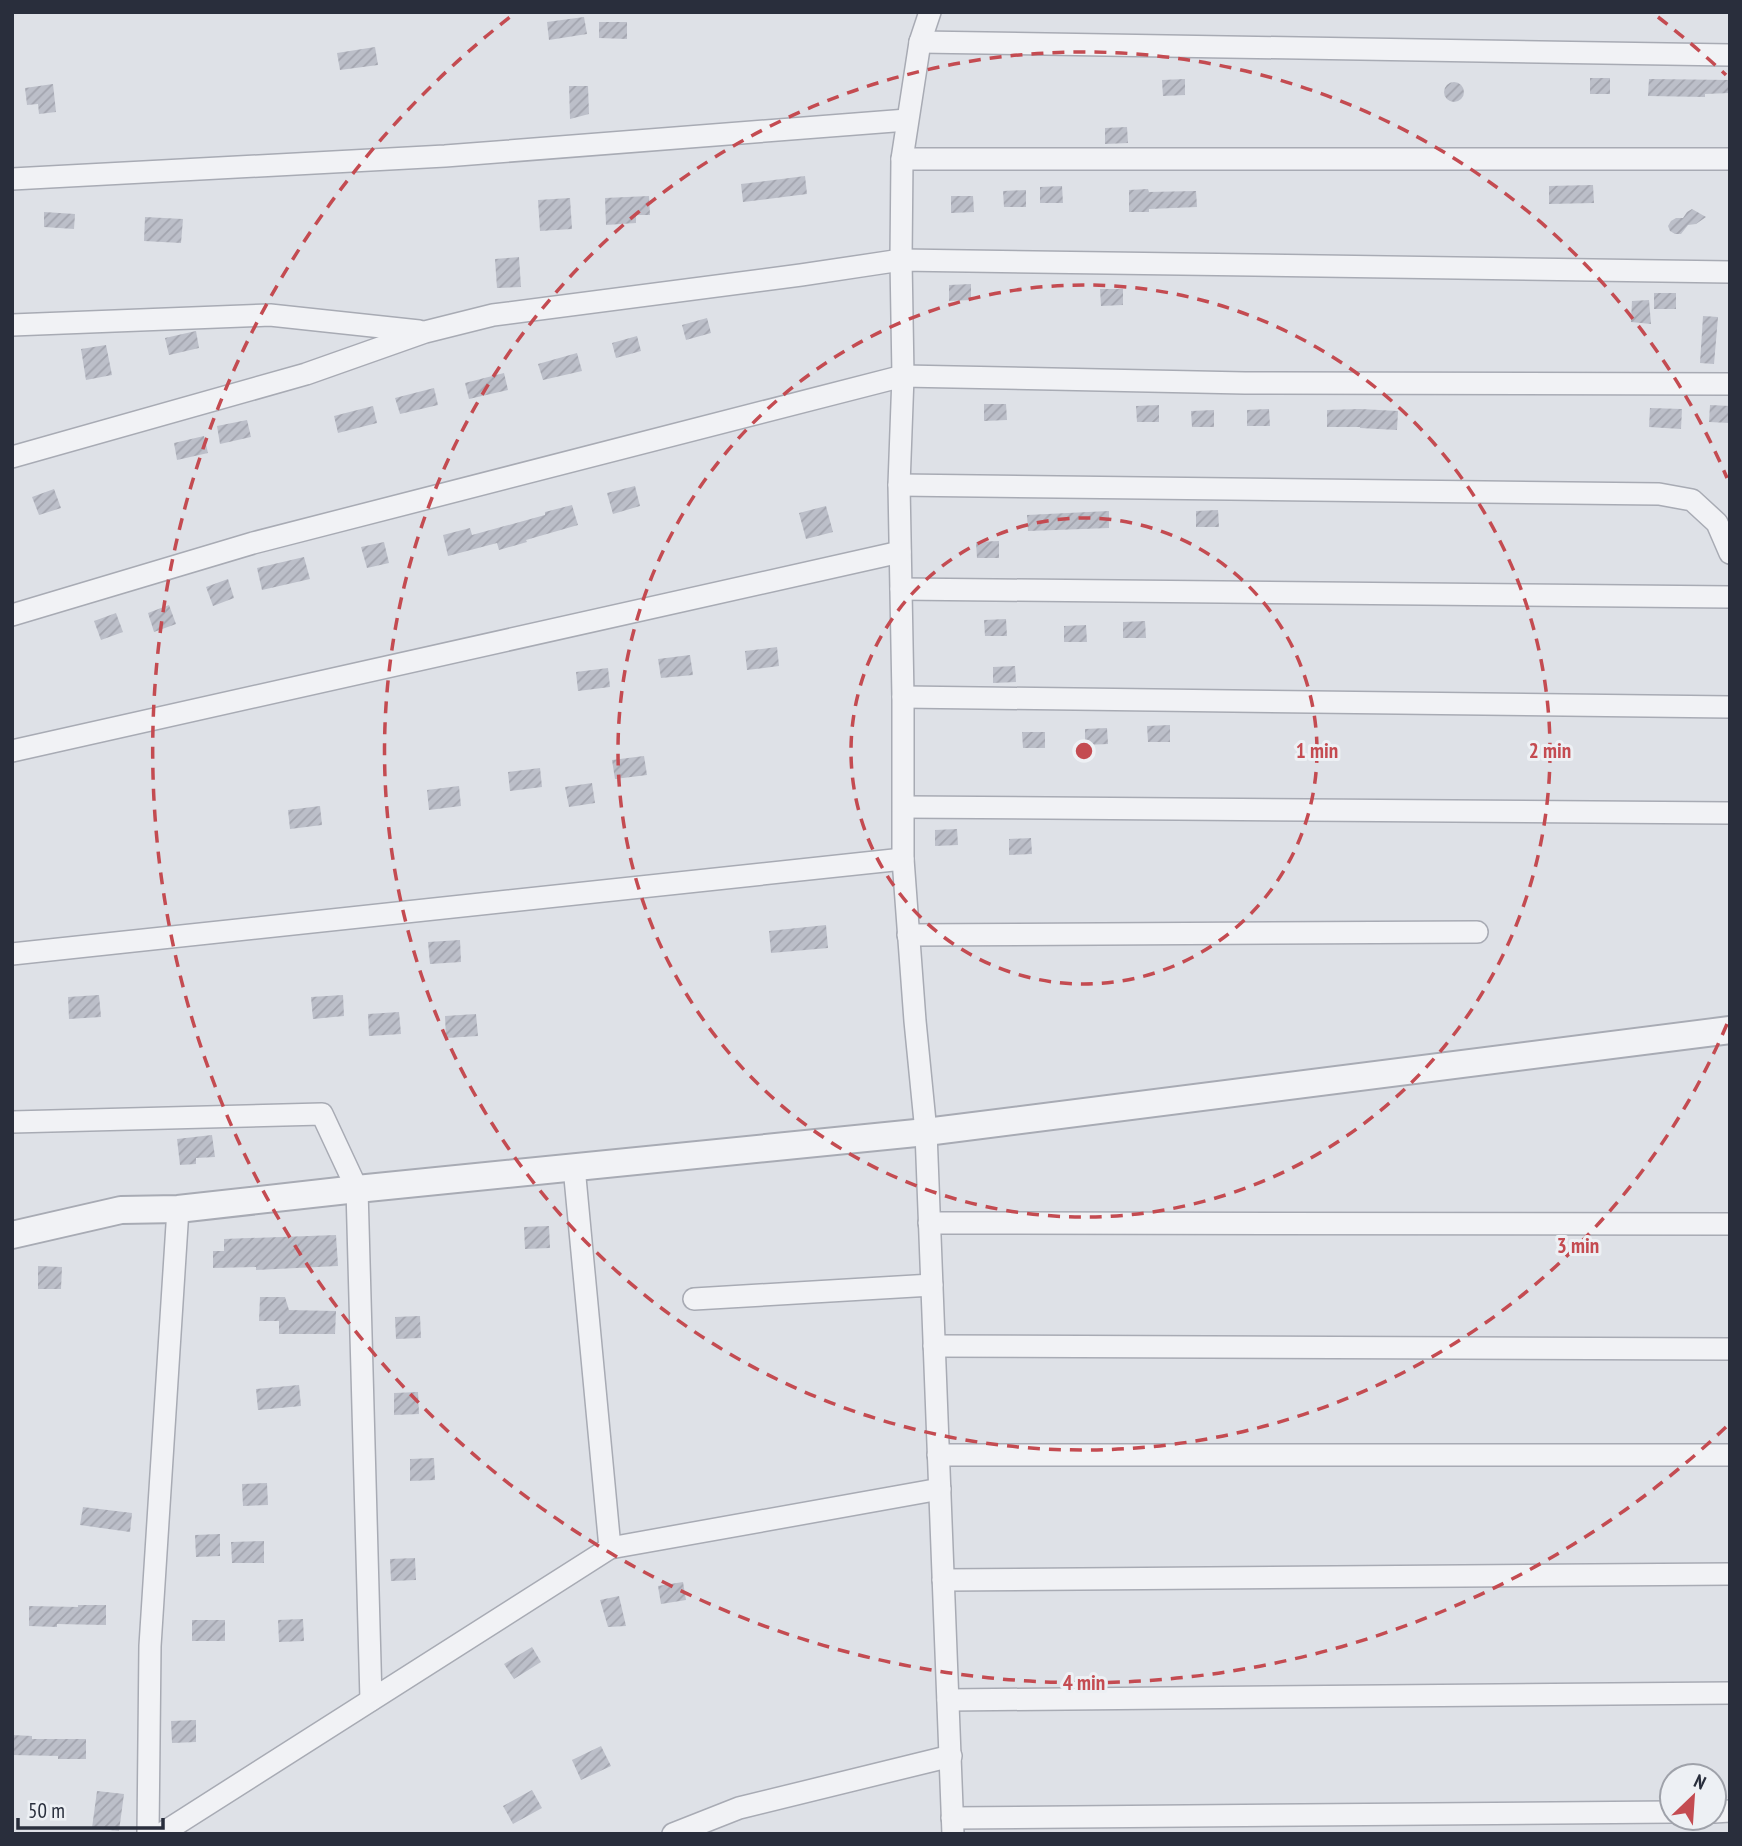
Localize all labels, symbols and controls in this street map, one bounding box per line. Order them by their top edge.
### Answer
text: 1 min [1296,737,1338,764]
text: 2 min [1529,737,1571,764]
centre of rings [1072,739,1096,763]
text: 3 min [1557,1232,1599,1259]
text: 4 min [1063,1669,1105,1696]
north arrow [1658,1762,1728,1832]
text: N [1690,1769,1710,1795]
scale bar [18,1786,163,1830]
text: 50 m [28,1797,65,1824]

